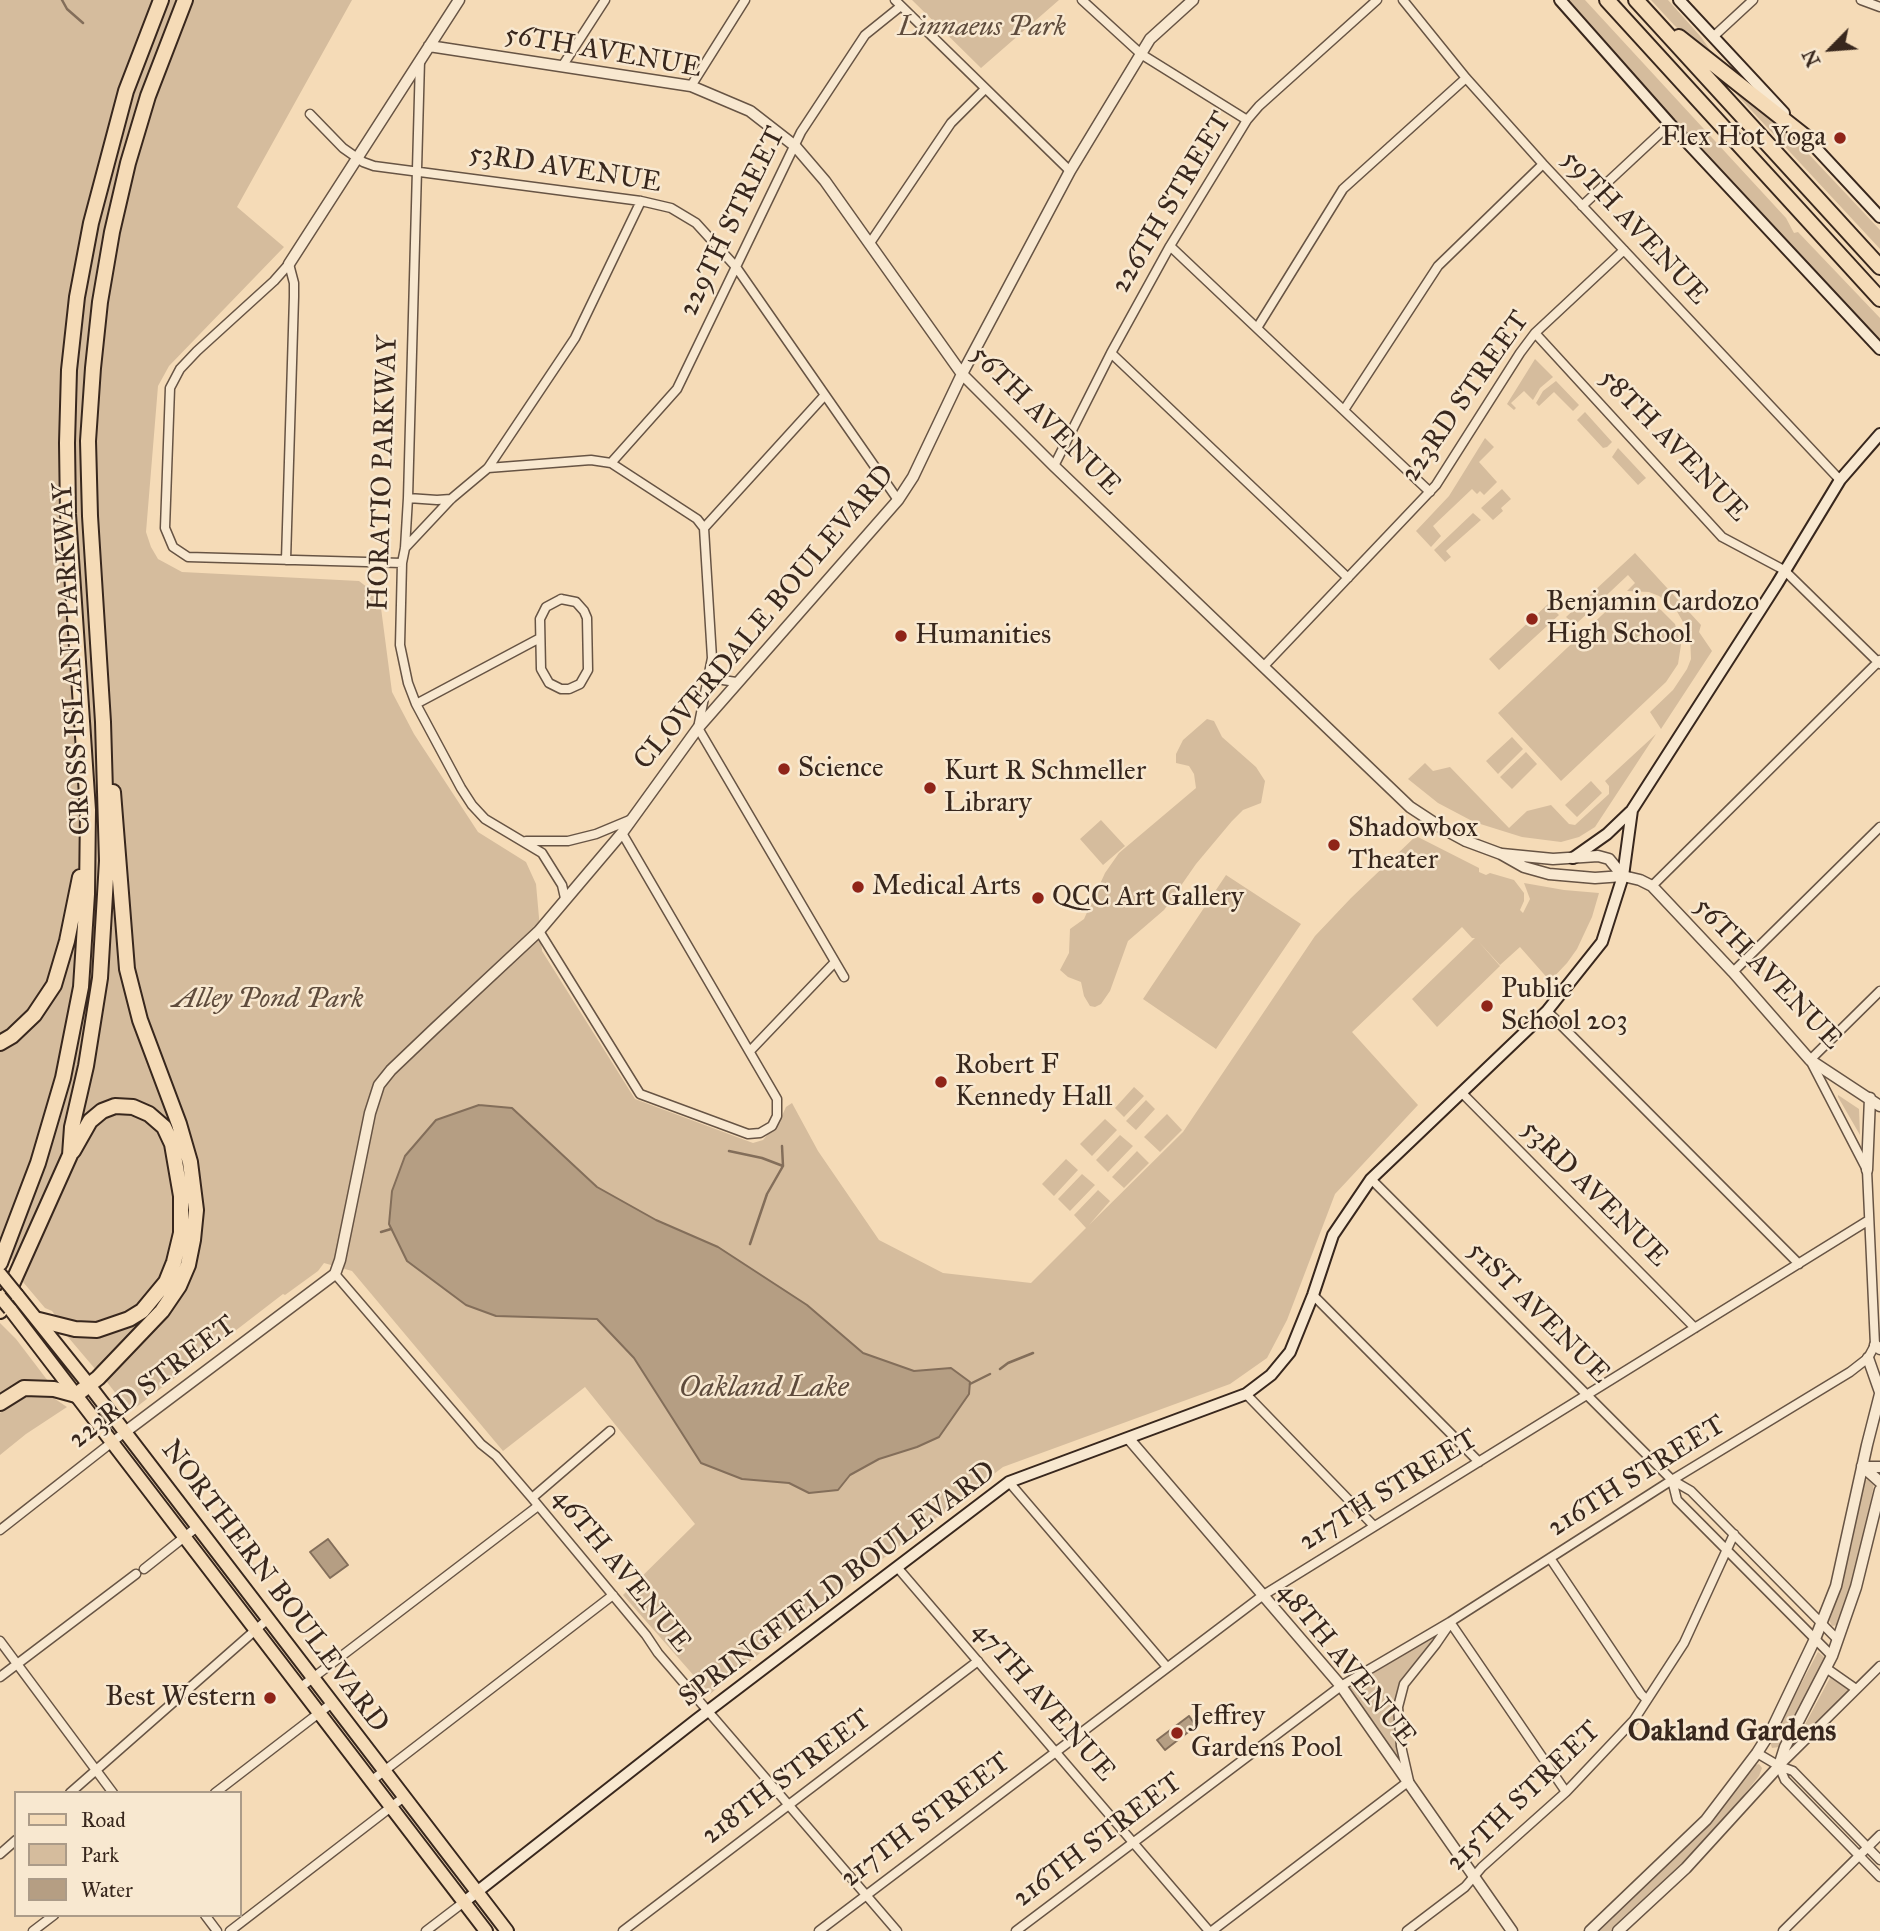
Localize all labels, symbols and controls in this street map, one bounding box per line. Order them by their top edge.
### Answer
park label: Linnaeus Park [898,11,1066,45]
north arrow [1796,14,1866,84]
street label: 56TH AVENUE [502,18,704,86]
text: N [1798,46,1825,70]
street label: 226TH STREET [1105,106,1239,300]
place label: Flex Hot Yoga [1661,121,1826,155]
street label: 229TH STREET [673,122,793,322]
marker: Flex Hot Yoga [1832,130,1848,146]
street label: 53RD AVENUE [466,137,664,201]
street label: 59TH AVENUE [1554,144,1714,312]
street label: 223RD STREET [1395,305,1537,489]
street label: HORATIO PARKWAY [362,335,406,611]
street label: 56TH AVENUE [963,339,1127,503]
street label: 58TH AVENUE [1592,363,1754,529]
street label: CLOVERDALE BOULEVARD [628,459,902,777]
street label: CROSS ISLAND PARKWAY [47,482,99,836]
place label: Benjamin Cardozo High School [1546,586,1759,652]
marker: Benjamin Cardozo High School [1524,611,1540,627]
place label: Humanities [915,619,1051,653]
marker: Humanities [893,628,909,644]
place label: Science [798,752,884,786]
place label: Kurt R Schmeller Library [944,755,1146,821]
marker: Science [776,761,792,777]
marker: Kurt R Schmeller Library [922,780,938,796]
place label: Shadowbox Theater [1348,812,1478,878]
marker: Shadowbox Theater [1326,837,1342,853]
place label: Medical Arts [872,870,1021,904]
marker: Medical Arts [850,879,866,895]
place label: QCC Art Gallery [1052,881,1244,915]
marker: QCC Art Gallery [1030,890,1046,906]
street label: 56TH AVENUE [1686,891,1848,1057]
place label: Public School 203 [1501,973,1628,1039]
park label: Alley Pond Park [172,983,364,1017]
marker: Public School 203 [1479,998,1495,1014]
place label: Robert F Kennedy Hall [955,1049,1112,1115]
marker: Robert F Kennedy Hall [933,1074,949,1090]
street label: 53RD AVENUE [1513,1113,1675,1275]
street label: 51ST AVENUE [1460,1235,1616,1391]
street label: 223RD STREET [63,1309,243,1457]
water label: Oakland Lake [679,1371,849,1407]
street label: 216TH STREET [1542,1409,1732,1545]
street label: 217TH STREET [1294,1423,1484,1559]
street label: NORTHERN BOULEVARD [153,1434,395,1740]
street label: SPRINGFIELD BOULEVARD [673,1455,1003,1715]
street label: 46TH AVENUE [545,1482,697,1660]
street label: 48TH AVENUE [1269,1576,1423,1754]
street label: 47TH AVENUE [964,1615,1122,1789]
place label: Best Western [105,1681,256,1715]
marker: Best Western [262,1690,278,1706]
place label: Jeffrey Gardens Pool [1191,1700,1342,1766]
street label: 218TH STREET [696,1703,878,1853]
street label: 215TH STREET [1440,1715,1608,1879]
district label: Oakland Gardens [1628,1715,1836,1751]
marker: Jeffrey Gardens Pool [1169,1725,1185,1741]
street label: 217TH STREET [835,1746,1017,1896]
street label: 216TH STREET [1007,1767,1189,1915]
legend [14,1791,242,1917]
text: Road [81,1807,126,1833]
text: Park [81,1842,119,1868]
text: Water [81,1877,133,1903]

